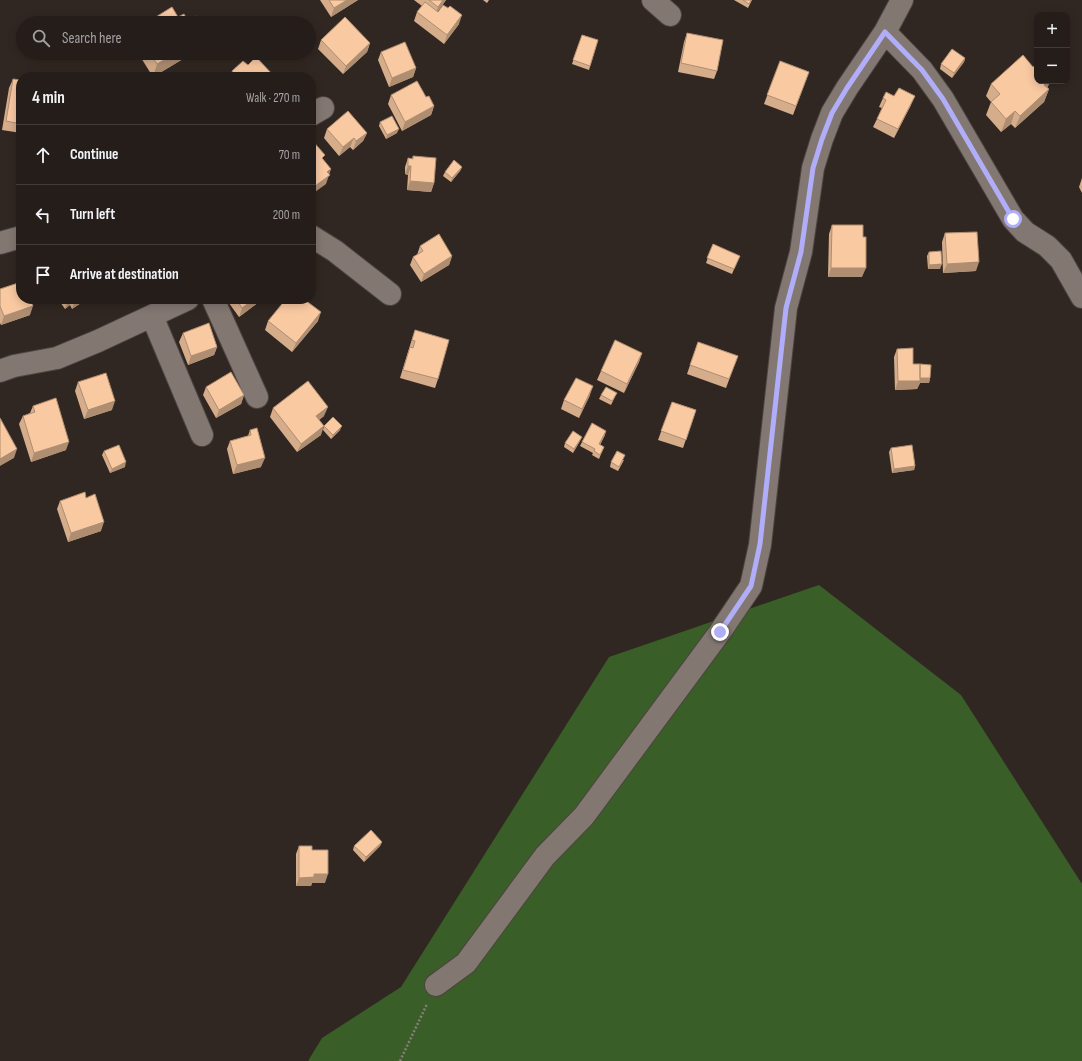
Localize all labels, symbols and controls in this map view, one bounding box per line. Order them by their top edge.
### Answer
map controls [1034,12,1070,84]
button: + [1034,12,1070,48]
search box [16,16,316,60]
icon: search [30,27,52,49]
text: Search here [62,29,122,48]
button: − [1034,48,1070,84]
text: 4 min [32,88,65,108]
text: Walk · 270 m [246,90,300,106]
icon: ahead [32,144,54,166]
text: Continue [70,145,119,164]
text: 70 m [279,147,300,163]
icon: left [32,204,54,226]
text: Turn left [70,205,115,224]
text: 200 m [273,207,300,223]
route start [1004,210,1022,228]
icon: arrive [32,264,54,286]
text: Arrive at destination [70,265,179,284]
route end [711,623,729,641]

